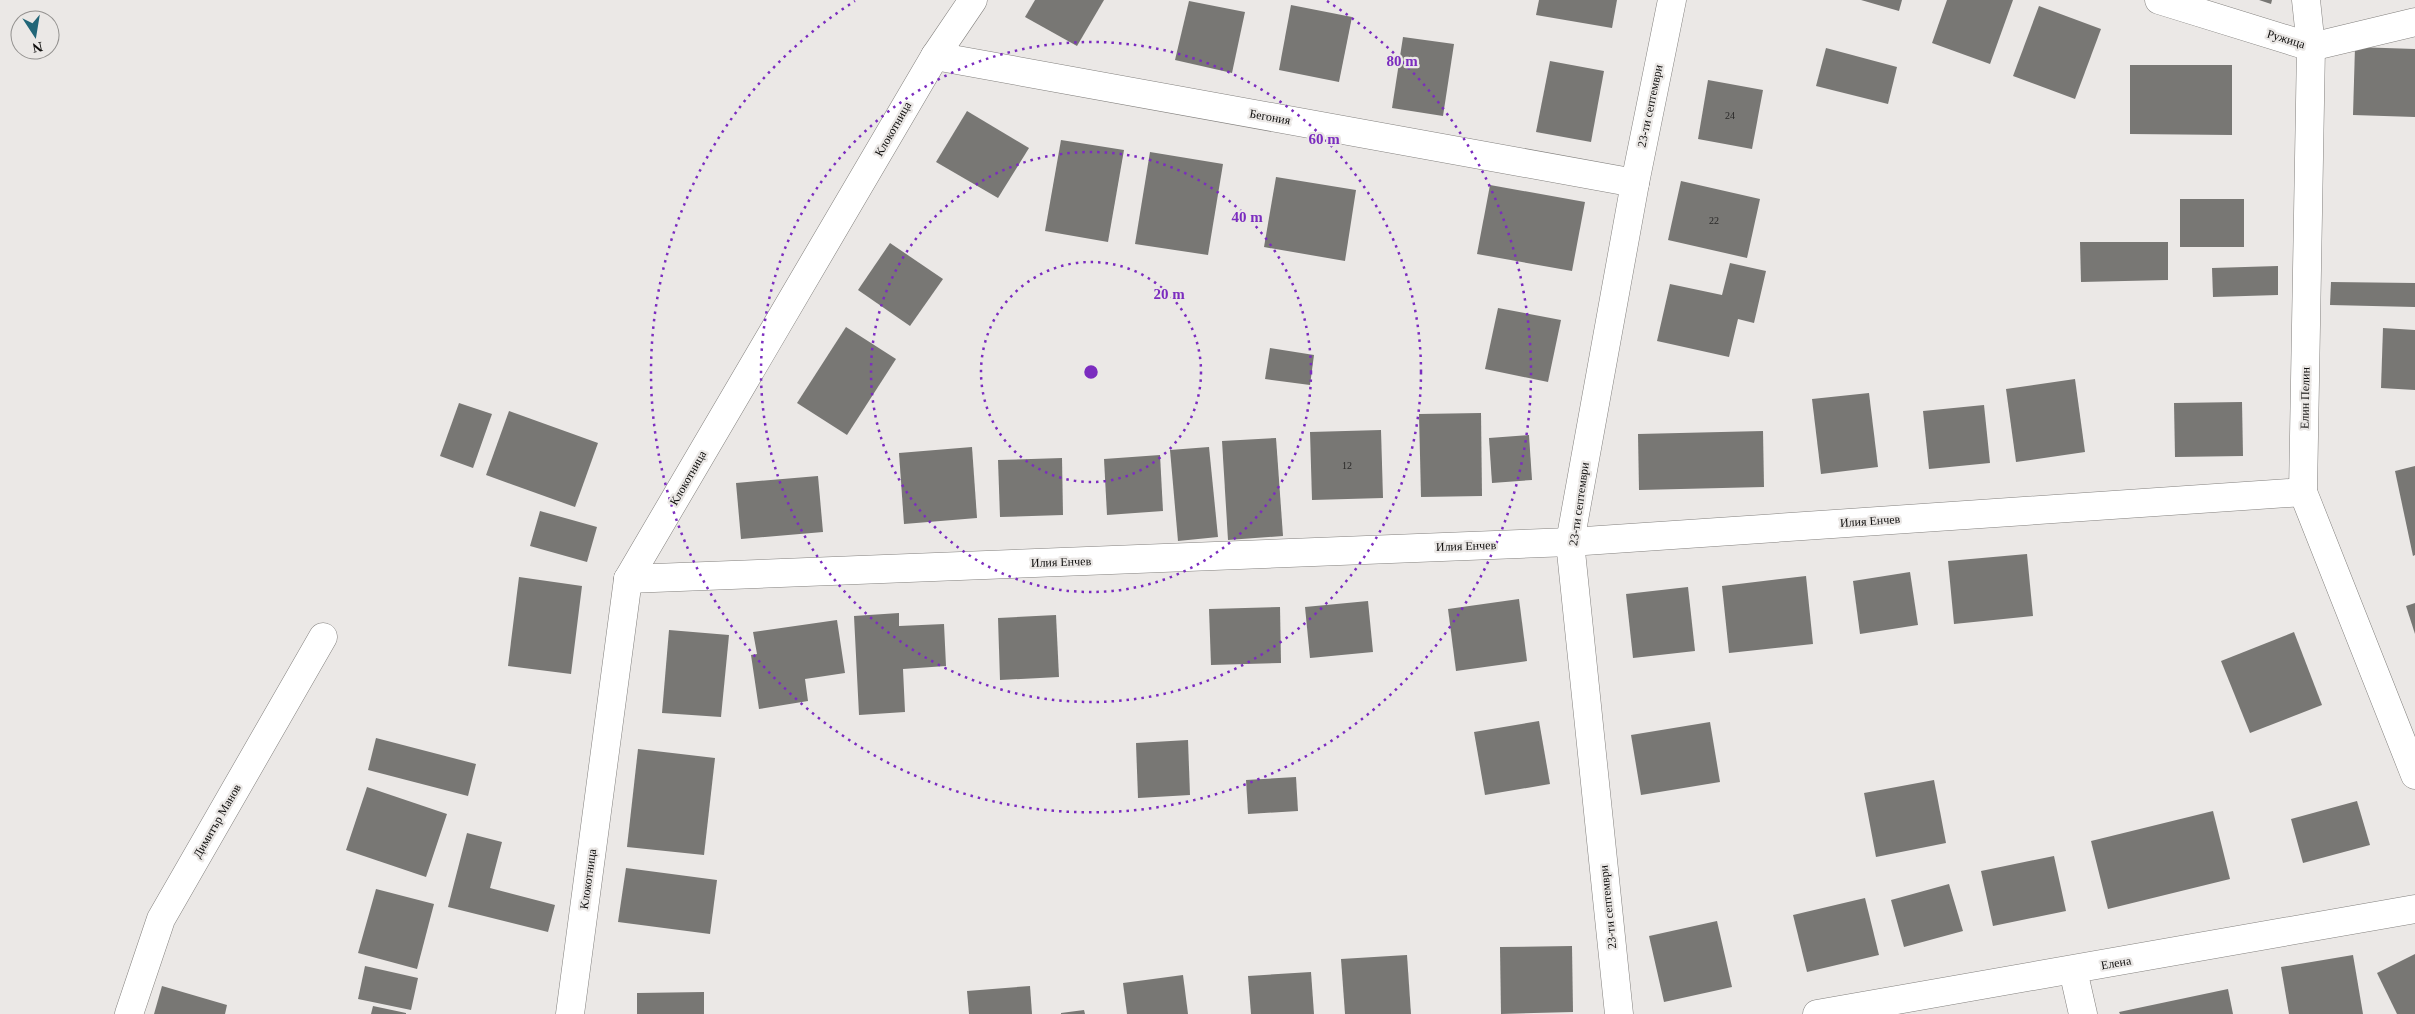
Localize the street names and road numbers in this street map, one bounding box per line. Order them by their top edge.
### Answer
street label: Ружица [2265,27,2307,52]
street label: 23-ти септември [1634,63,1666,149]
street label: Клокотница [872,99,915,159]
street label: Бегония [1248,107,1292,128]
street label: Елин Пелин [2297,366,2313,429]
street label: Клокотница [667,448,710,508]
street label: 23-ти септември [1566,461,1592,547]
street label: Илия Енчев [1839,512,1901,530]
street label: Илия Енчев [1436,538,1497,554]
street label: Илия Енчев [1031,554,1092,570]
street label: Димитър Манов [190,781,244,861]
street label: Клокотница [577,847,599,910]
street label: 23-ти септември [1597,864,1619,950]
street label: Елена [2100,953,2133,973]

